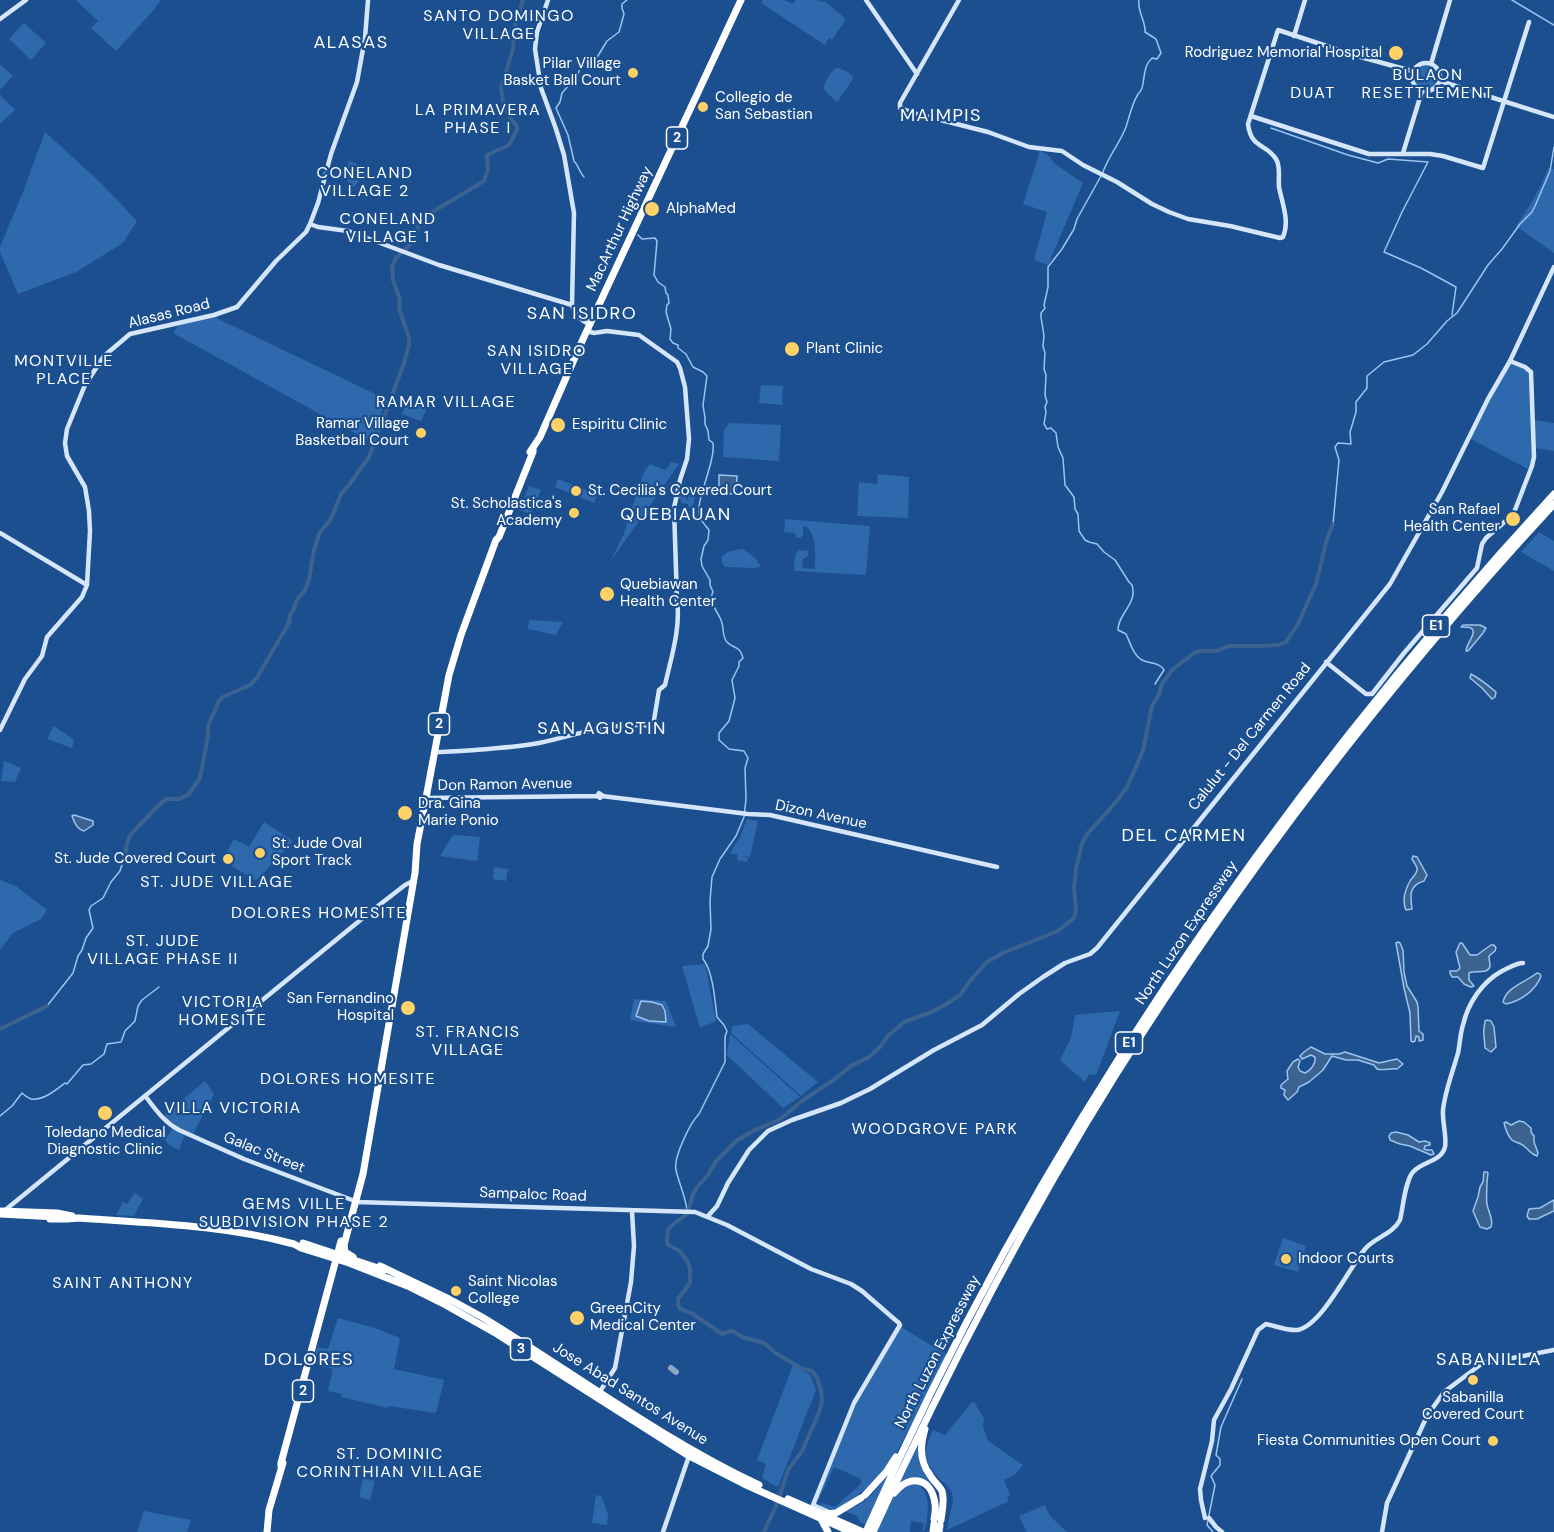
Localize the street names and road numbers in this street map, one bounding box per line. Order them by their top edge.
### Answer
road number: 2 [666,127,688,149]
street label: MacArthur Highway [583,164,657,294]
street label: Alasas Road [126,295,212,333]
road number: E1 [1422,615,1450,637]
street label: Calulut - Del Carmen Road [1185,660,1315,814]
road number: 2 [428,713,450,735]
street label: Don Ramon Avenue [438,775,572,795]
street label: Dizon Avenue [774,797,868,833]
street label: North Luzon Expressway [1132,858,1242,1008]
road number: E1 [1116,1032,1142,1054]
street label: Galac Street [221,1129,307,1177]
street label: Sampaloc Road [479,1184,587,1206]
street label: North Luzon Expressway [892,1272,984,1432]
road number: 3 [510,1338,532,1360]
street label: Jose Abad Santos Avenue [549,1339,711,1449]
road number: 2 [292,1380,314,1402]

